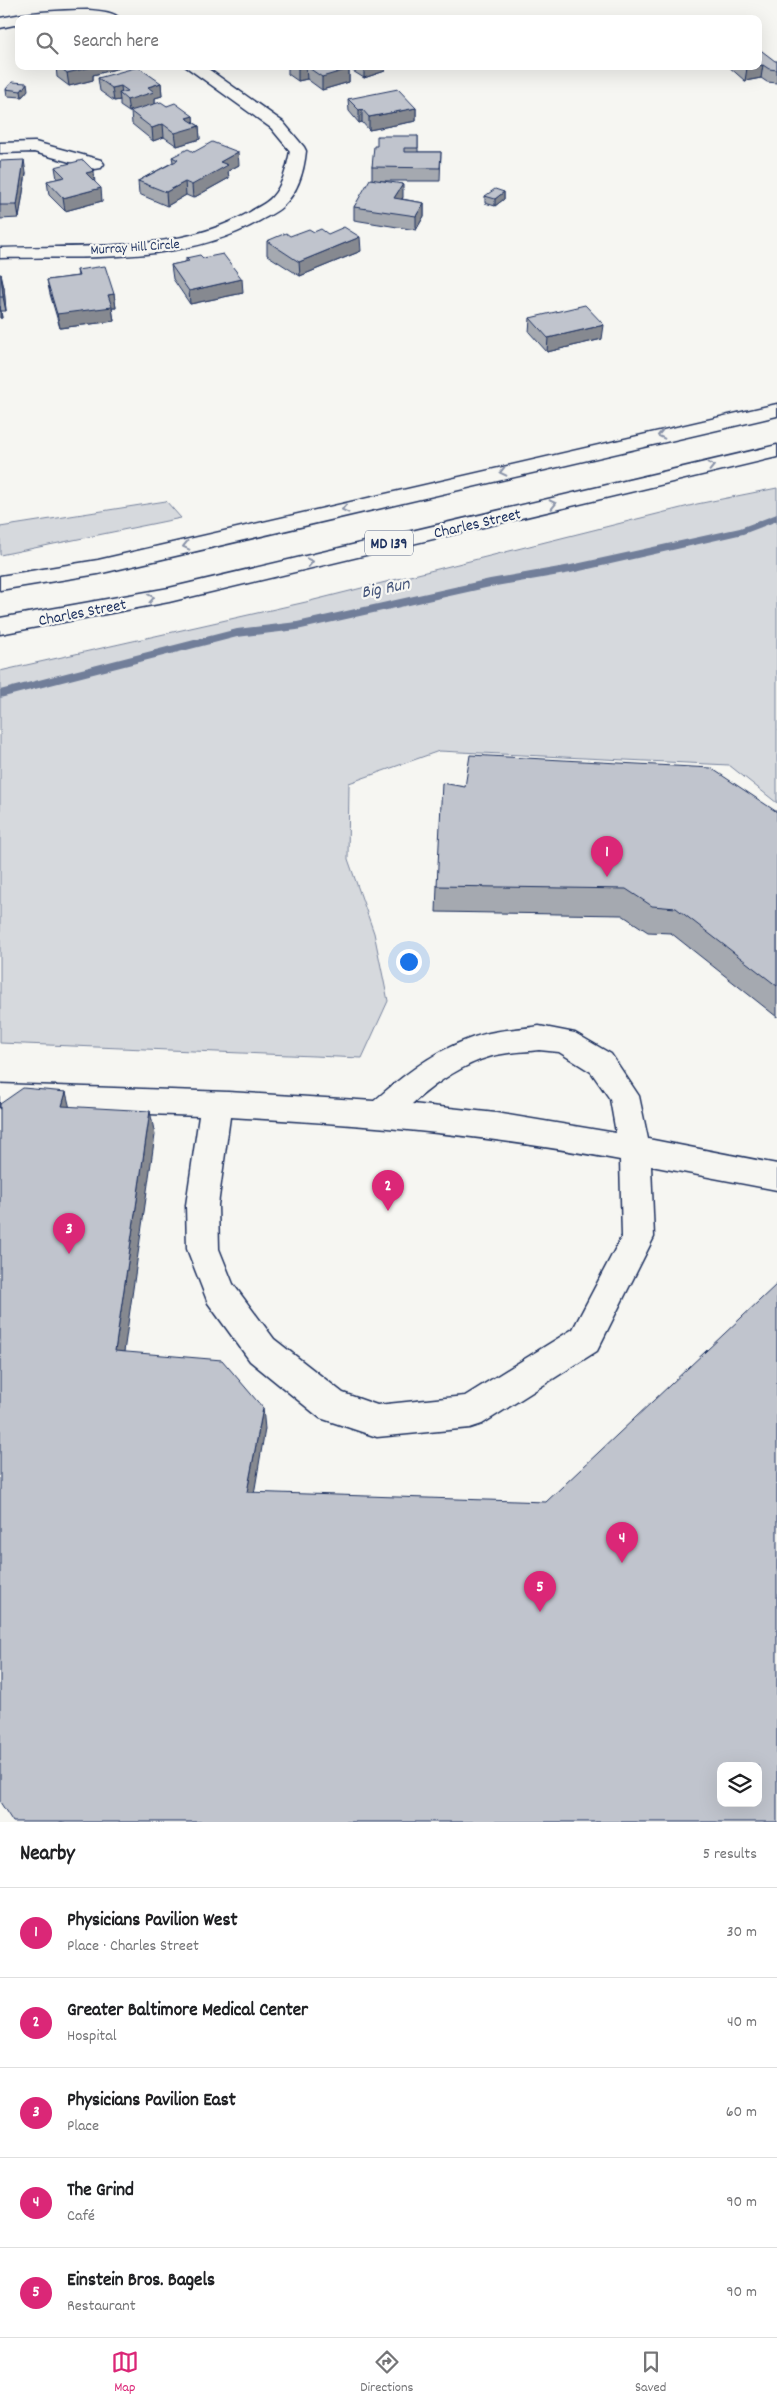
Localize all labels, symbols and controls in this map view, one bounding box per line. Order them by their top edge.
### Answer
search box [15,15,762,70]
icon: search [33,29,61,57]
text: Search here [73,29,159,56]
street label: Murray Hill Circle [90,235,180,261]
one-way arrow [657,429,666,440]
one-way arrow [706,461,715,472]
one-way arrow [498,466,507,477]
one-way arrow [548,499,557,510]
one-way arrow [340,503,349,514]
street label: Charles Street [432,503,523,546]
road number: MD 139 [365,530,413,556]
one-way arrow [182,540,191,551]
one-way arrow [305,557,314,568]
water label: Big Run [359,572,412,606]
street label: Charles Street [37,594,128,633]
one-way arrow [147,594,156,604]
pin: 1 [591,836,623,877]
your location [396,949,422,975]
pin: 2 [372,1170,404,1211]
pin: 3 [53,1213,85,1254]
pin: 4 [606,1522,638,1563]
pin: 5 [524,1571,556,1612]
map controls [717,1762,762,1807]
button: layers [717,1762,762,1807]
text: Nearby [20,1840,75,1870]
text: 5 results [703,1843,757,1866]
text: Physicians Pavilion West [67,1908,237,1935]
text: 1 [34,1921,38,1944]
text: 30 m [727,1921,757,1944]
text: Place · Charles Street [67,1935,199,1958]
text: Greater Baltimore Medical Center [67,1998,308,2025]
text: 2 [33,2011,40,2034]
text: 40 m [727,2011,757,2034]
text: Hospital [67,2025,117,2048]
text: Physicians Pavilion East [67,2088,236,2115]
text: 3 [32,2101,40,2124]
text: 60 m [726,2101,757,2124]
text: Place [67,2115,99,2138]
text: The Grind [67,2178,134,2205]
text: 4 [33,2191,39,2214]
text: 90 m [726,2191,757,2214]
text: Café [67,2205,95,2228]
text: Einstein Bros. Bagels [67,2268,215,2295]
text: 5 [32,2281,40,2304]
text: 90 m [726,2281,757,2304]
text: Restaurant [67,2295,136,2318]
tab: Map [111,2348,139,2398]
tab: Directions [360,2348,413,2398]
tab: Saved [635,2348,666,2398]

